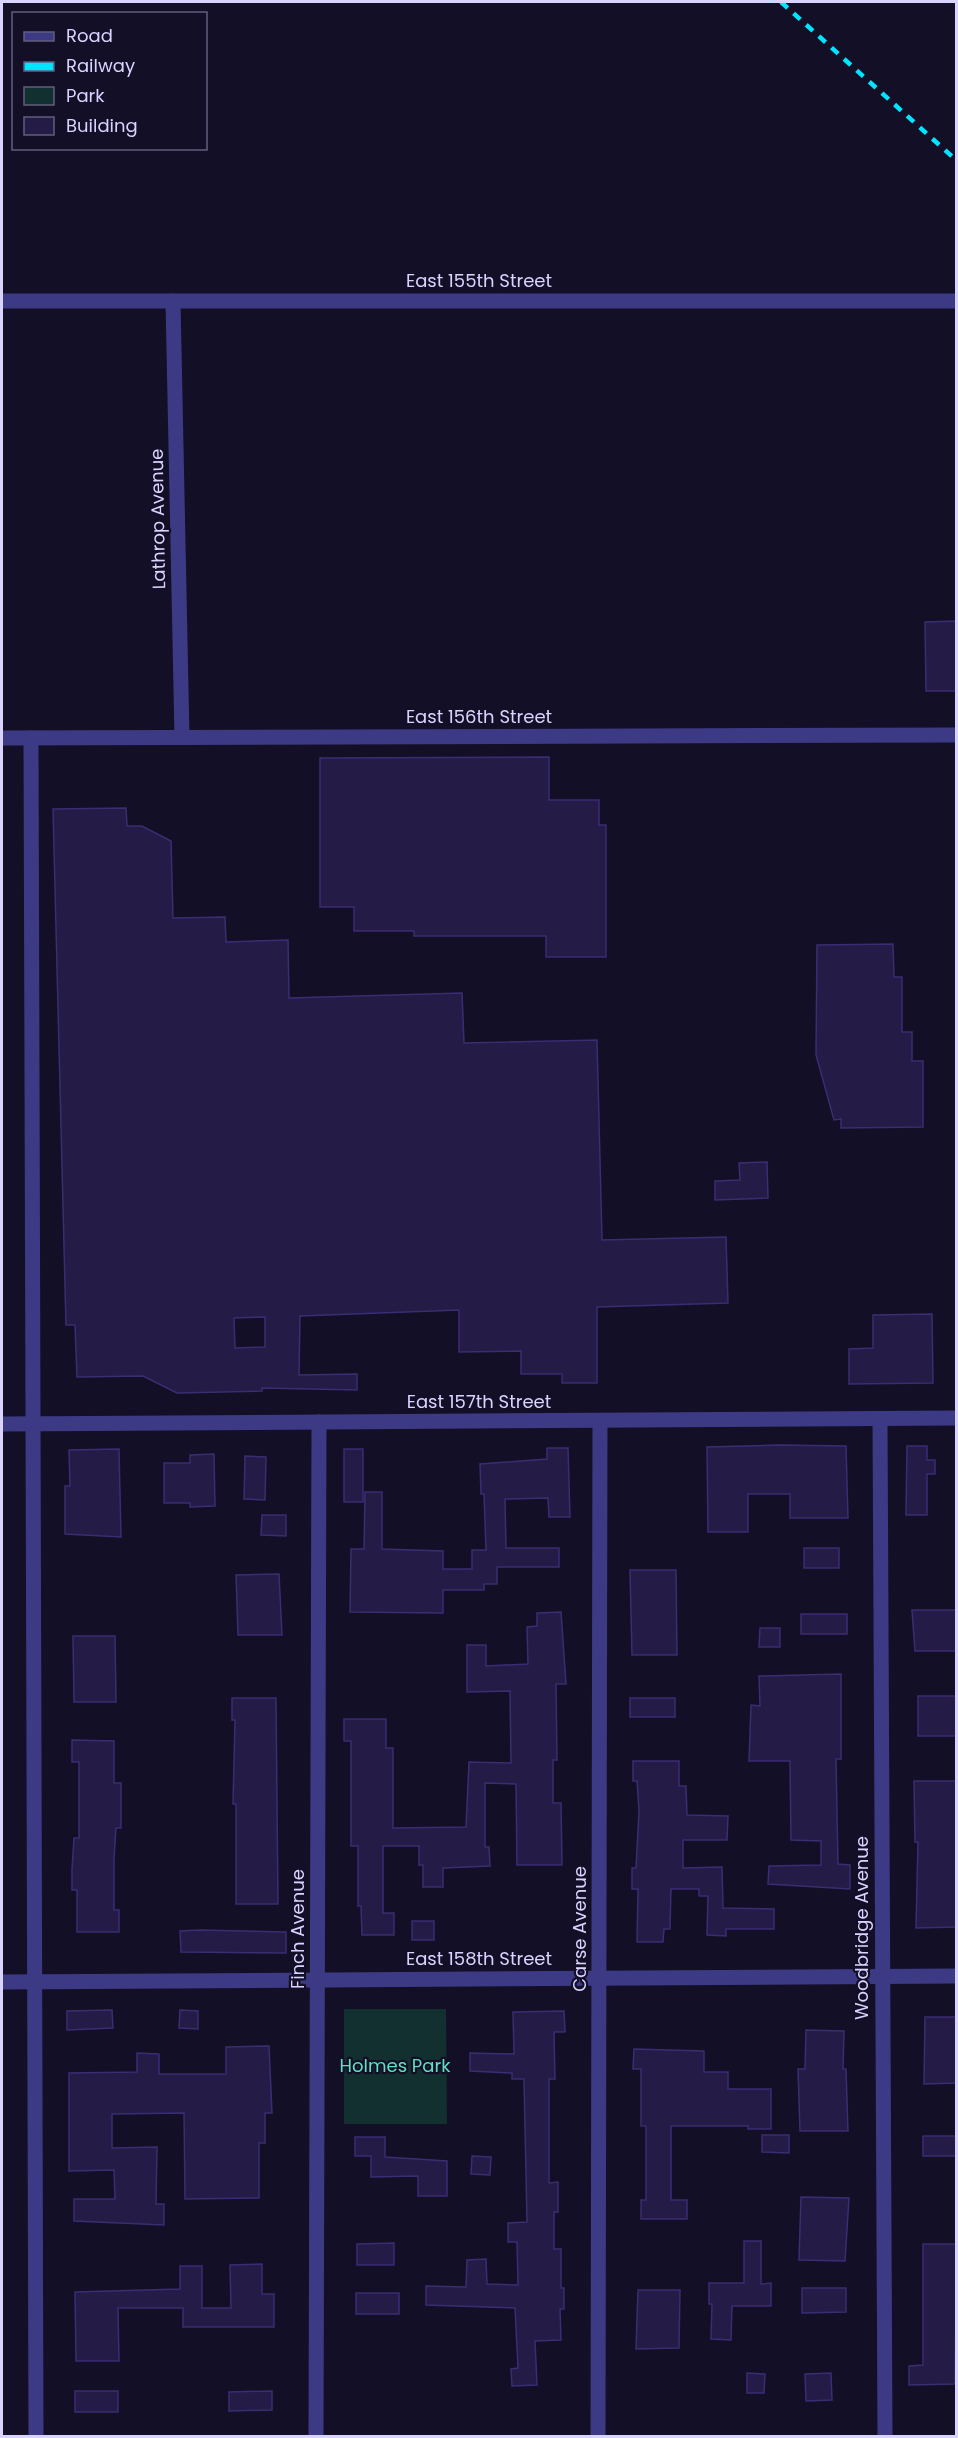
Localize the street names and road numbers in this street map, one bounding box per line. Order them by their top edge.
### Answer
street label: East 155th Street [406,268,552,293]
street label: Lathrop Avenue [144,448,171,590]
street label: East 156th Street [406,704,552,729]
street label: East 157th Street [407,1389,551,1414]
street label: Woodbridge Avenue [849,1836,874,2020]
street label: Carse Avenue [567,1866,592,1992]
street label: Finch Avenue [285,1869,310,1989]
street label: East 158th Street [406,1946,552,1971]

